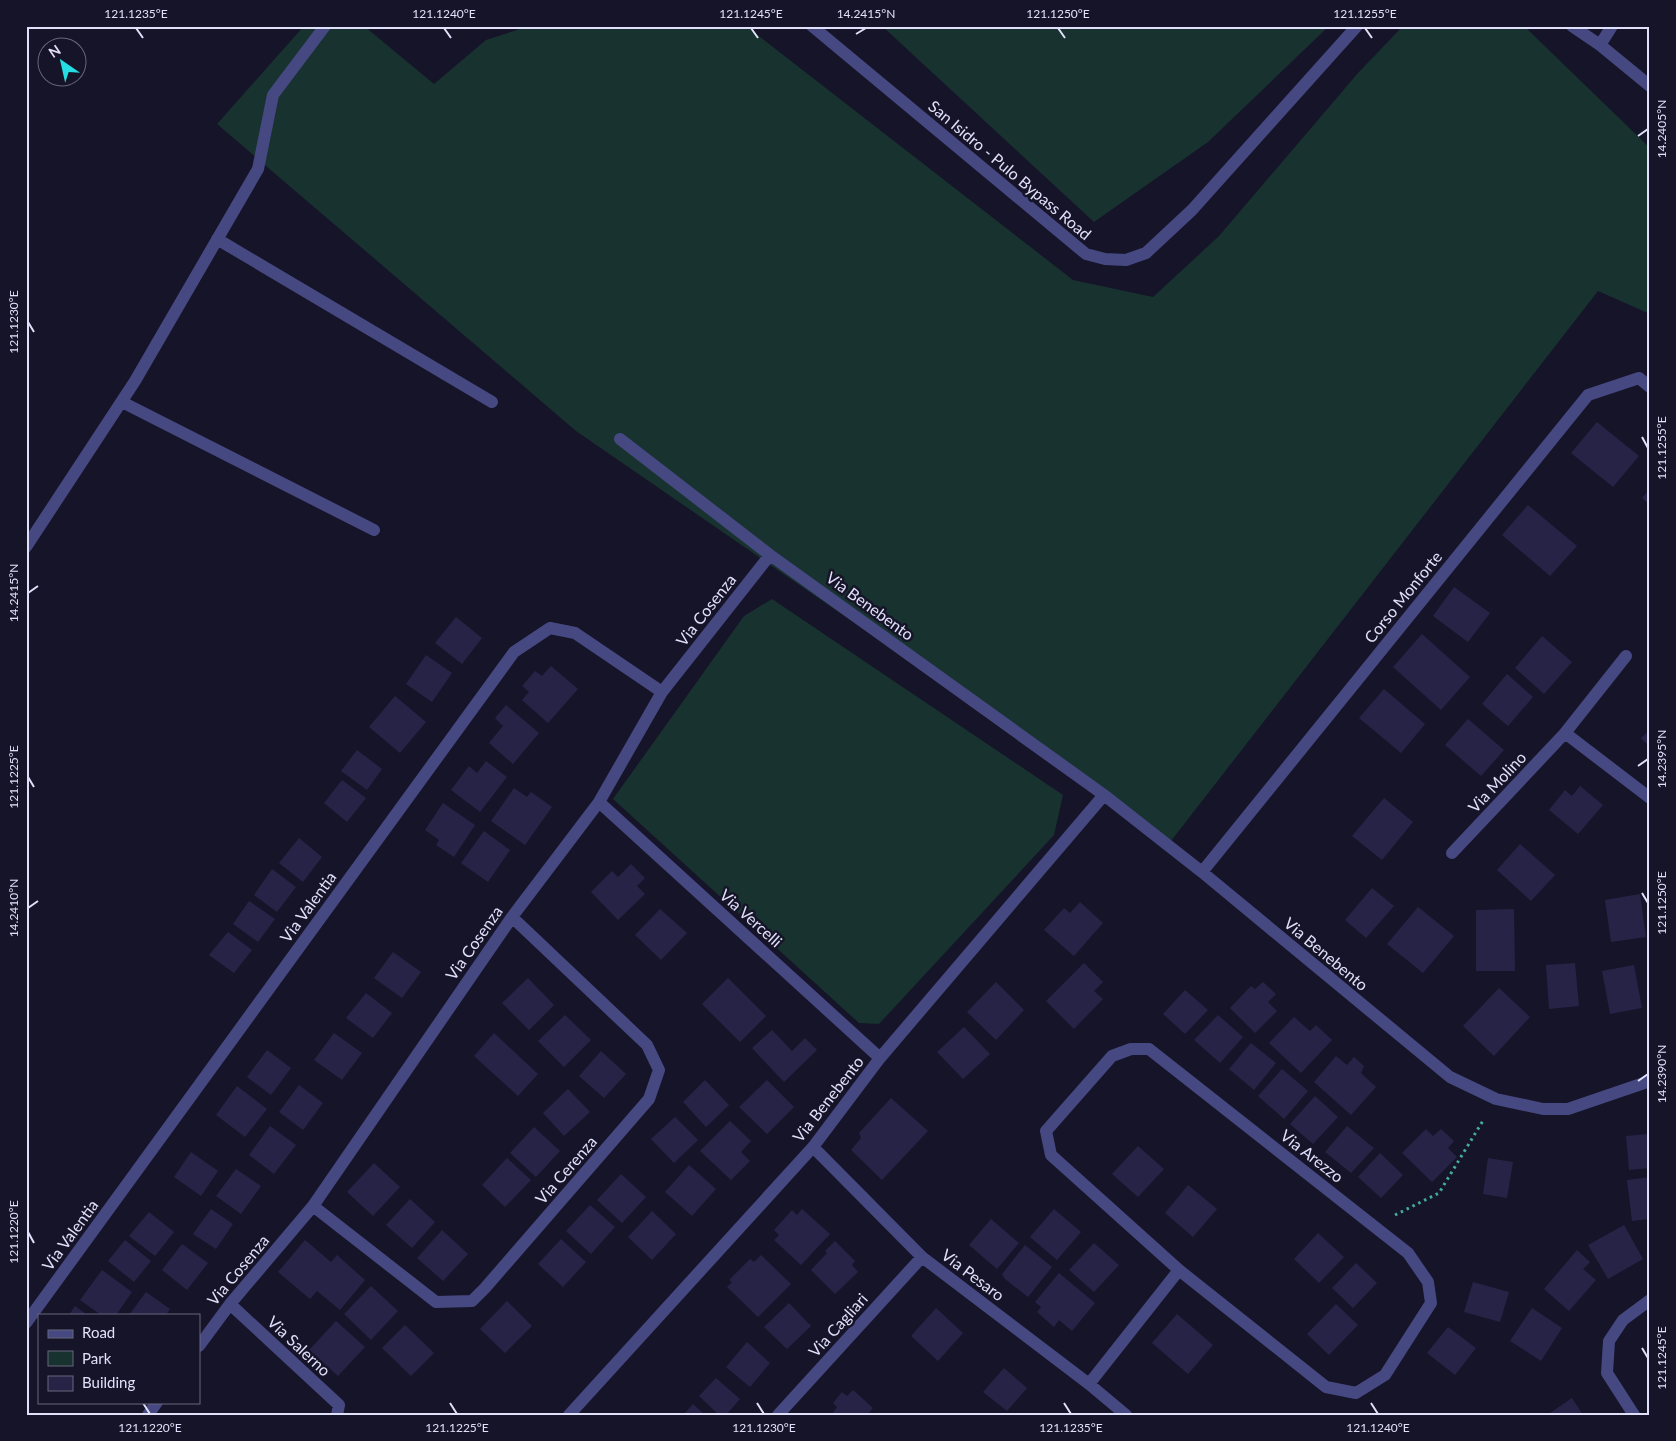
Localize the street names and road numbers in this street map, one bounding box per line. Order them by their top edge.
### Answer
street label: San Isidro - Pulo Bypass Road [925,96,1095,243]
street label: Corso Monforte [1360,547,1445,646]
street label: Via Benebento [823,567,918,644]
street label: Via Cosenza [672,570,740,649]
street label: Via Molino [1464,747,1530,816]
street label: Via Valentia [276,868,340,946]
street label: Via Vercelli [716,885,786,950]
street label: Via Cosenza [441,902,506,983]
street label: Via Benebento [1280,913,1372,994]
street label: Via Benebento [788,1052,867,1145]
street label: Via Arezzo [1277,1125,1347,1186]
street label: Via Cerenza [531,1132,600,1208]
street label: Via Valentia [38,1196,102,1274]
street label: Via Cosenza [203,1231,272,1309]
street label: Via Pesaro [938,1245,1008,1304]
street label: Via Cagliari [804,1289,871,1360]
street label: Via Salerno [264,1312,335,1380]

